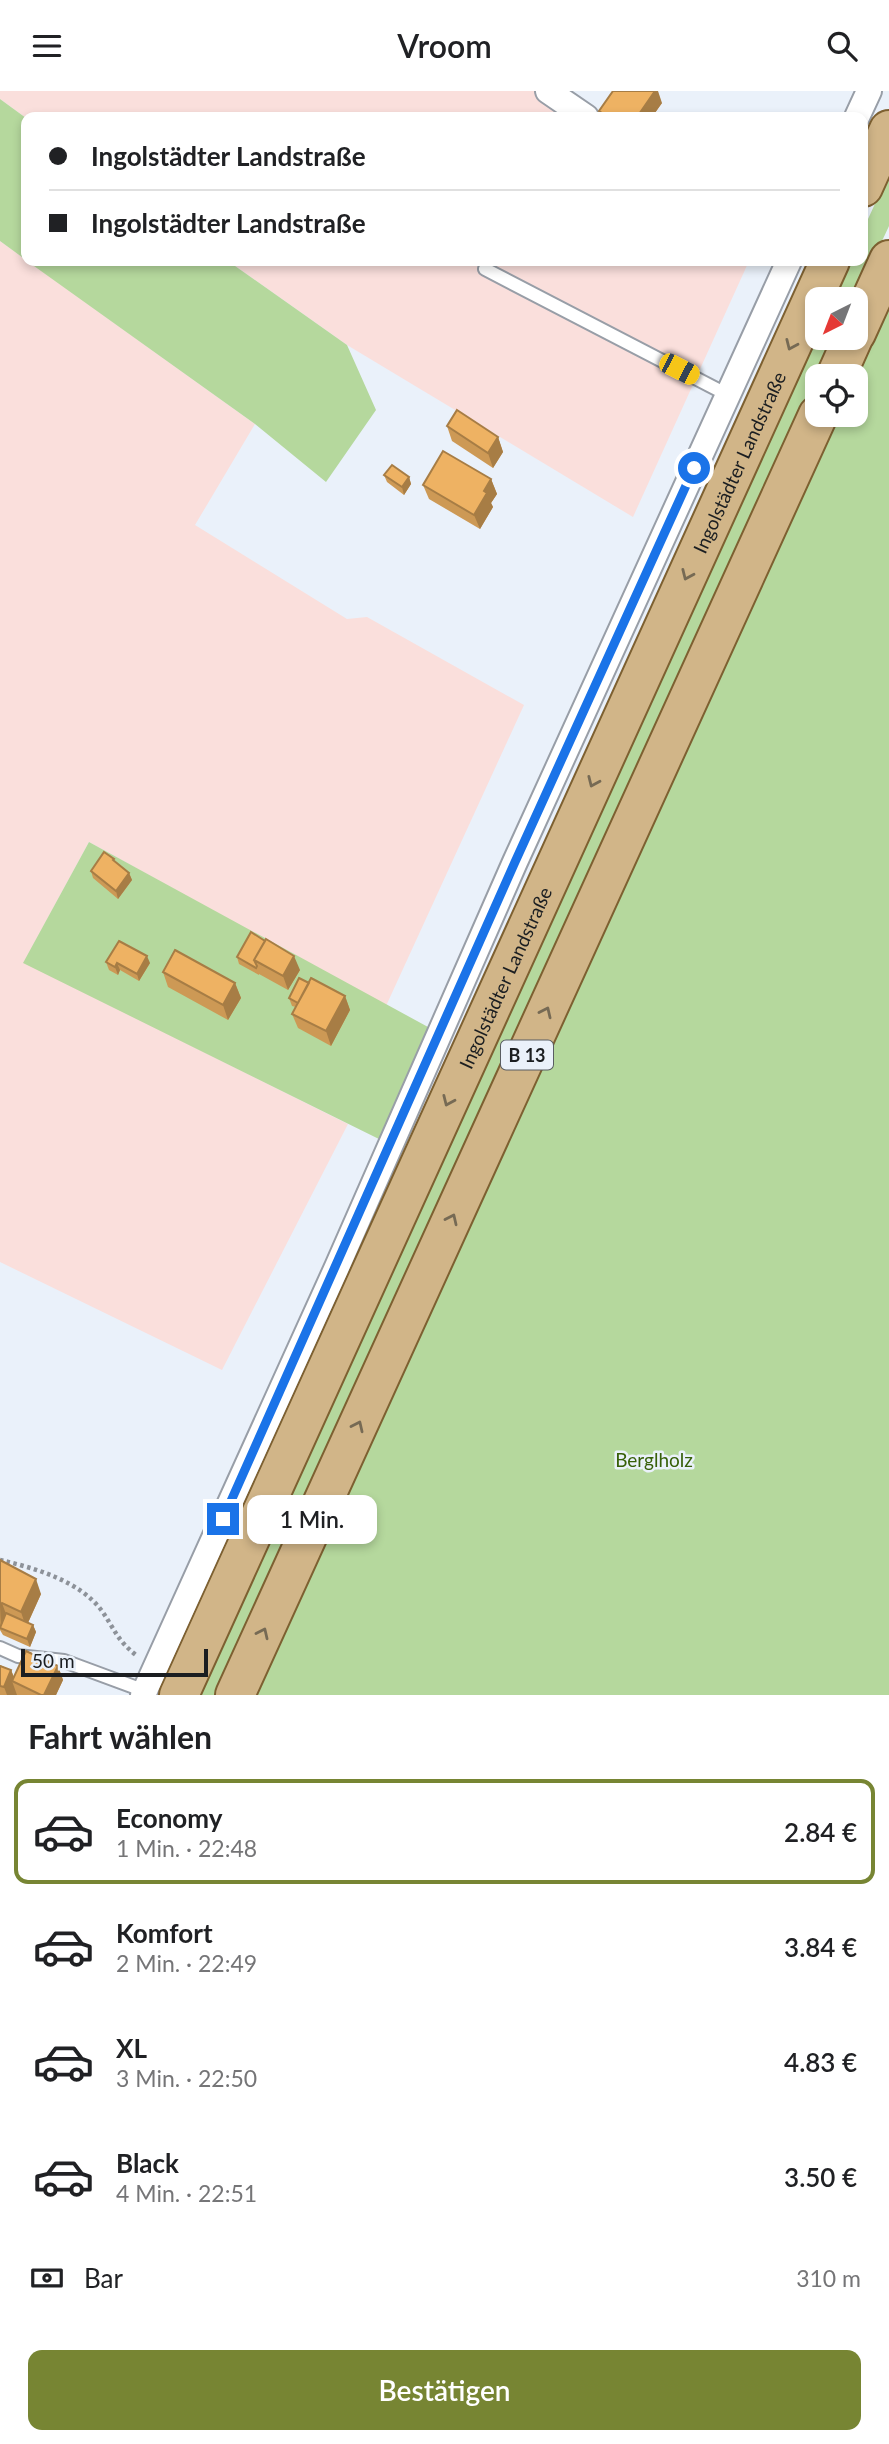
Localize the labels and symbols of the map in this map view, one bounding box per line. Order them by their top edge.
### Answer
north arrow [805,287,868,350]
one-way arrow [785,338,799,350]
car [656,350,703,388]
street label: Ingolstädter Landstraße [688,368,790,557]
route start [678,452,710,484]
one-way arrow [681,568,695,580]
one-way arrow [587,775,601,787]
street label: Ingolstädter Landstraße [454,883,556,1072]
one-way arrow [538,1007,552,1019]
road number: B 13 [501,1041,553,1070]
one-way arrow [443,1093,457,1106]
one-way arrow [444,1214,458,1226]
one-way arrow [349,1421,363,1433]
park label: Berglholz [615,1448,693,1471]
callout: 1 Min. [248,1495,377,1543]
route end [207,1503,239,1535]
one-way arrow [255,1628,269,1640]
scale bar [21,1646,208,1678]

